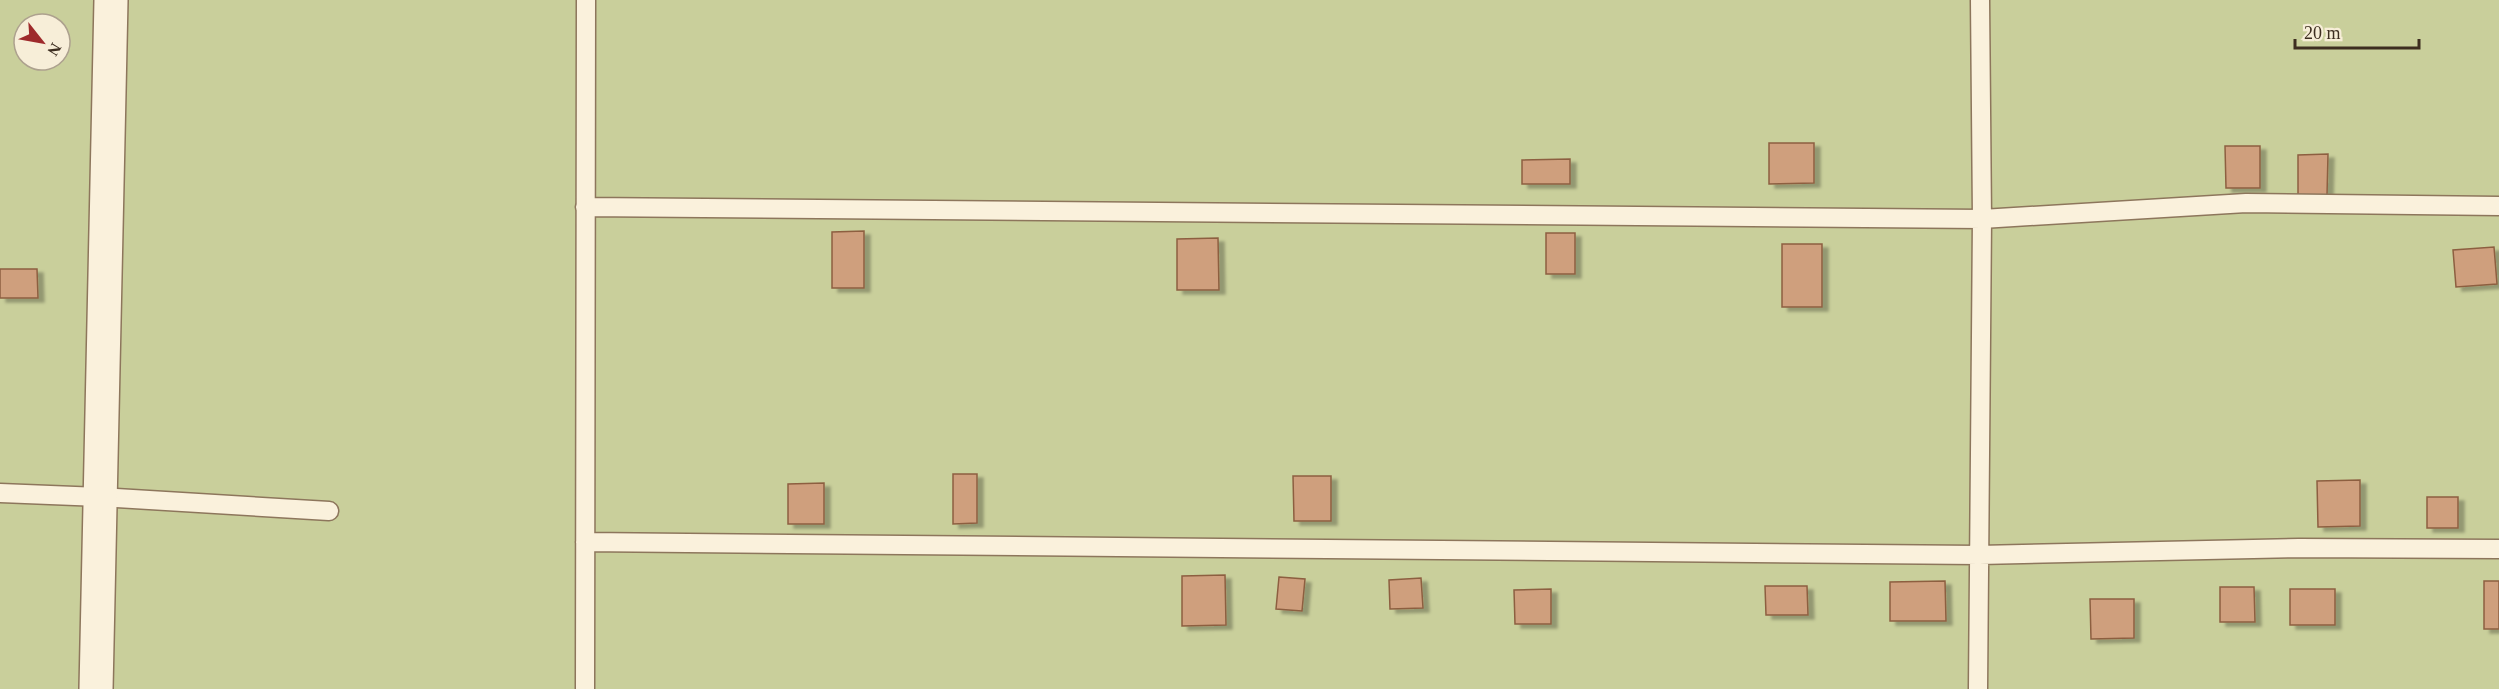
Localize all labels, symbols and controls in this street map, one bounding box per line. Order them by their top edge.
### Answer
north arrow [12,12,72,72]
scale bar [2295,12,2420,50]
text: 20 m [2304,23,2341,43]
text: N [44,40,65,59]

